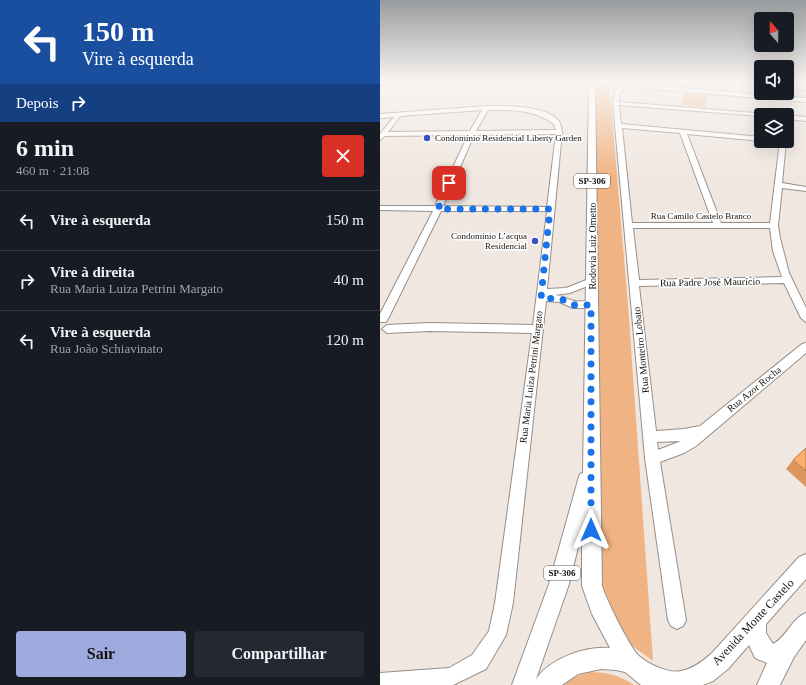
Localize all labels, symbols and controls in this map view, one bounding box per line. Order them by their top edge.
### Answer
north arrow [754,12,794,52]
map controls [754,12,794,148]
icon: left [16,16,68,68]
text: 150 m [82,16,154,47]
text: Vire à esquerda [82,49,194,69]
button: sound [754,60,794,100]
icon: right [67,92,89,114]
text: Depois [16,95,59,111]
button: layers [754,108,794,148]
marker: Condomínio Residencial Liberty Garden [422,133,432,143]
place label: Condomínio Residencial Liberty Garden [435,133,582,143]
text: 6 min [16,135,74,161]
button: close [322,135,364,177]
text: 460 m · 21:08 [16,163,89,178]
pin [432,166,466,200]
icon: arrive [438,172,460,194]
road number: SP-306 [574,174,610,188]
street label: Rodovia Luiz Ometto [587,202,598,290]
icon: left [16,210,38,232]
street label: Rua Camilo Castelo Branco [651,211,752,221]
text: Vire à esquerda [50,212,151,228]
text: 150 m [326,212,364,228]
place label: Condomínio L’acqua Residencial [451,231,527,251]
marker: Condomínio L’acqua Residencial [530,236,540,246]
text: Vire à direita [50,264,135,280]
icon: right [16,270,38,292]
text: 40 m [334,272,364,288]
street label: Rua Padre José Maurício [660,276,760,288]
text: Rua Maria Luiza Petrini Margato [50,281,223,296]
street label: Rua Monteiro Lobato [631,306,651,394]
street label: Rua Maria Luiza Petrini Margato [517,310,545,444]
text: Vire à esquerda [50,324,151,340]
icon: left [16,330,38,352]
text: 120 m [326,332,364,348]
text: Rua João Schiavinato [50,341,163,356]
street label: Rua Azor Rocha [725,364,784,414]
position arrow [570,509,612,551]
road number: SP-306 [544,566,580,580]
street label: Avenida Monte Castelo [709,576,797,668]
button: Sair [16,631,186,677]
button: Compartilhar [194,631,364,677]

